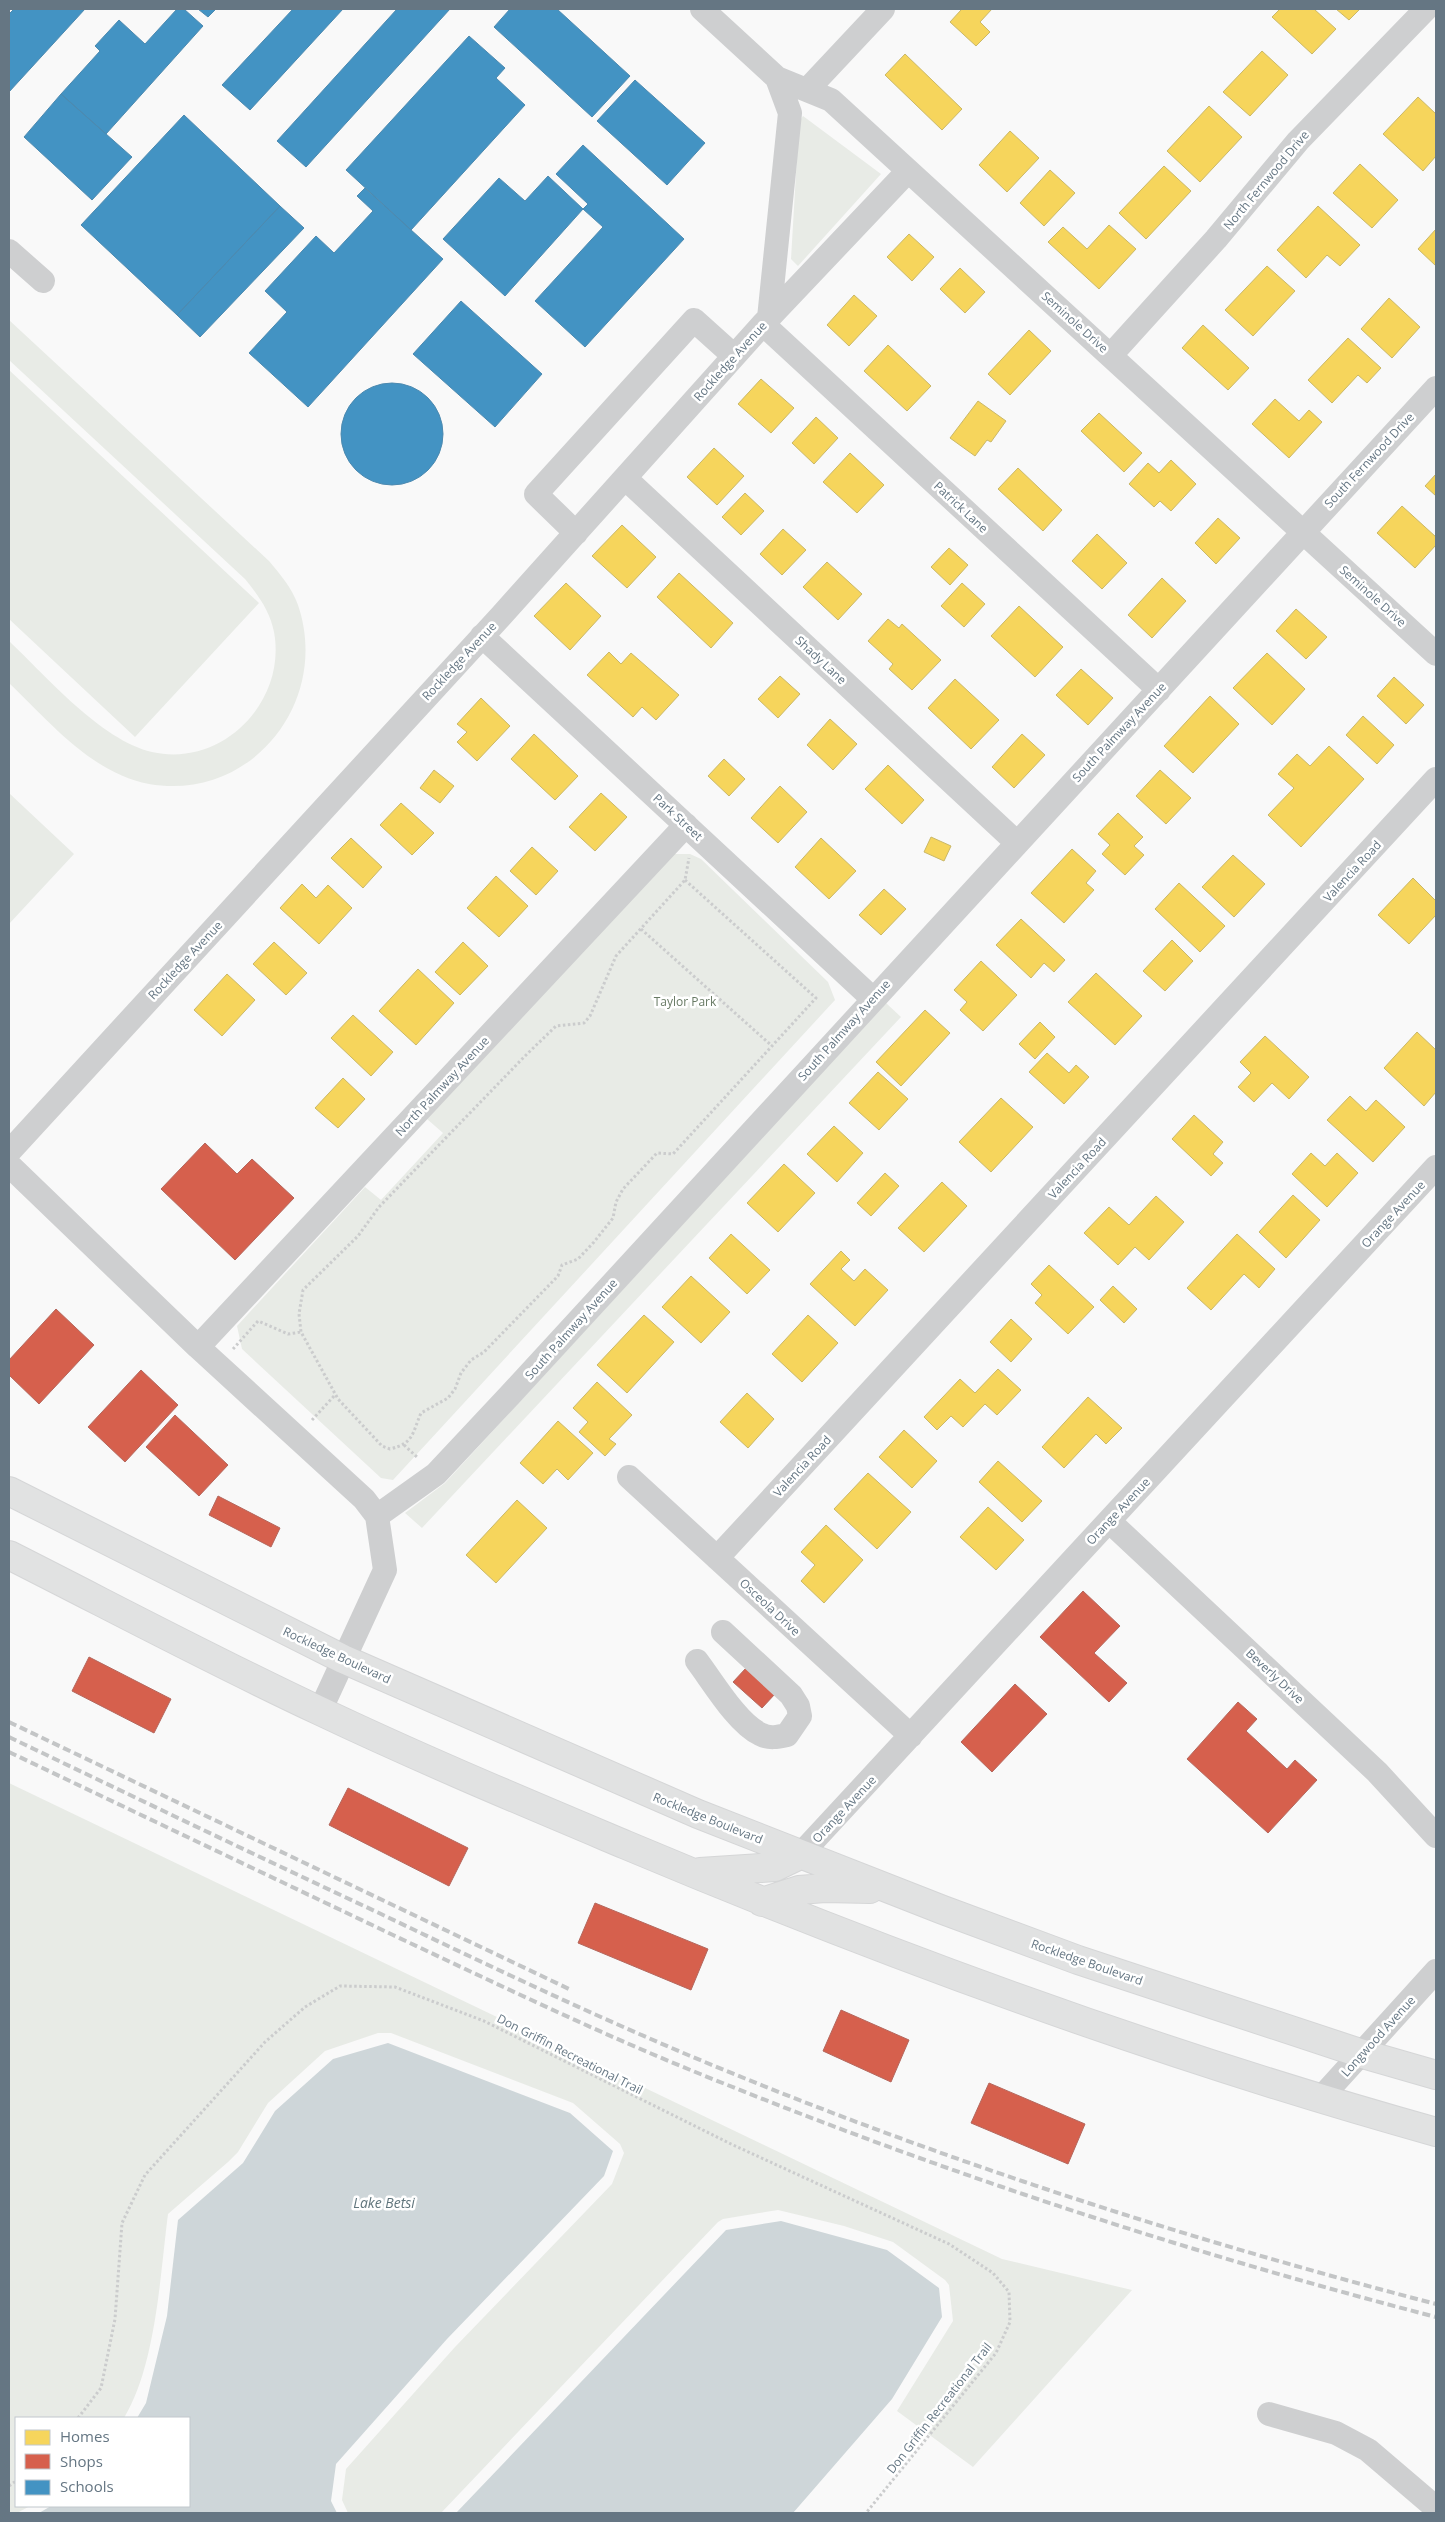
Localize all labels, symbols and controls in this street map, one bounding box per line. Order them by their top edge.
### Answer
street label: North Fernwood Drive [1219,127,1313,233]
street label: Seminole Drive [1038,287,1112,357]
street label: Rockledge Avenue [690,317,771,405]
street label: South Fernwood Drive [1320,408,1418,511]
street label: Patrick Lane [930,477,992,537]
street label: Seminole Drive [1336,561,1410,631]
street label: Rockledge Avenue [418,618,500,704]
street label: Shady Lane [792,632,850,688]
street label: South Palmway Avenue [1068,678,1170,786]
street label: Park Street [650,790,706,844]
street label: Valencia Road [1319,837,1385,905]
street label: Rockledge Avenue [144,917,226,1003]
street label: South Palmway Avenue [794,976,894,1084]
park label: Taylor Park [654,993,717,1010]
street label: North Palmway Avenue [391,1032,493,1140]
street label: Valencia Road [1044,1134,1110,1202]
street label: Orange Avenue [1357,1176,1429,1251]
street label: South Palmway Avenue [521,1275,621,1383]
street label: Valencia Road [769,1432,835,1500]
street label: Orange Avenue [1082,1473,1154,1548]
street label: Osceola Drive [736,1575,804,1640]
street label: Rockledge Boulevard [280,1623,394,1687]
street label: Beverly Drive [1242,1645,1308,1708]
street label: Orange Avenue [808,1771,880,1846]
street label: Rockledge Boulevard [650,1788,766,1848]
street label: Rockledge Boulevard [1029,1935,1145,1989]
street label: Longwood Avenue [1337,1992,1419,2080]
street label: Don Griffin Recreational Trail [494,2010,646,2098]
water label: Lake Betsi [353,2193,415,2212]
street label: Don Griffin Recreational Trail [883,2339,995,2477]
legend [15,2417,190,2507]
text: Homes [60,2426,110,2446]
text: Shops [60,2451,103,2471]
text: Schools [60,2476,114,2496]

